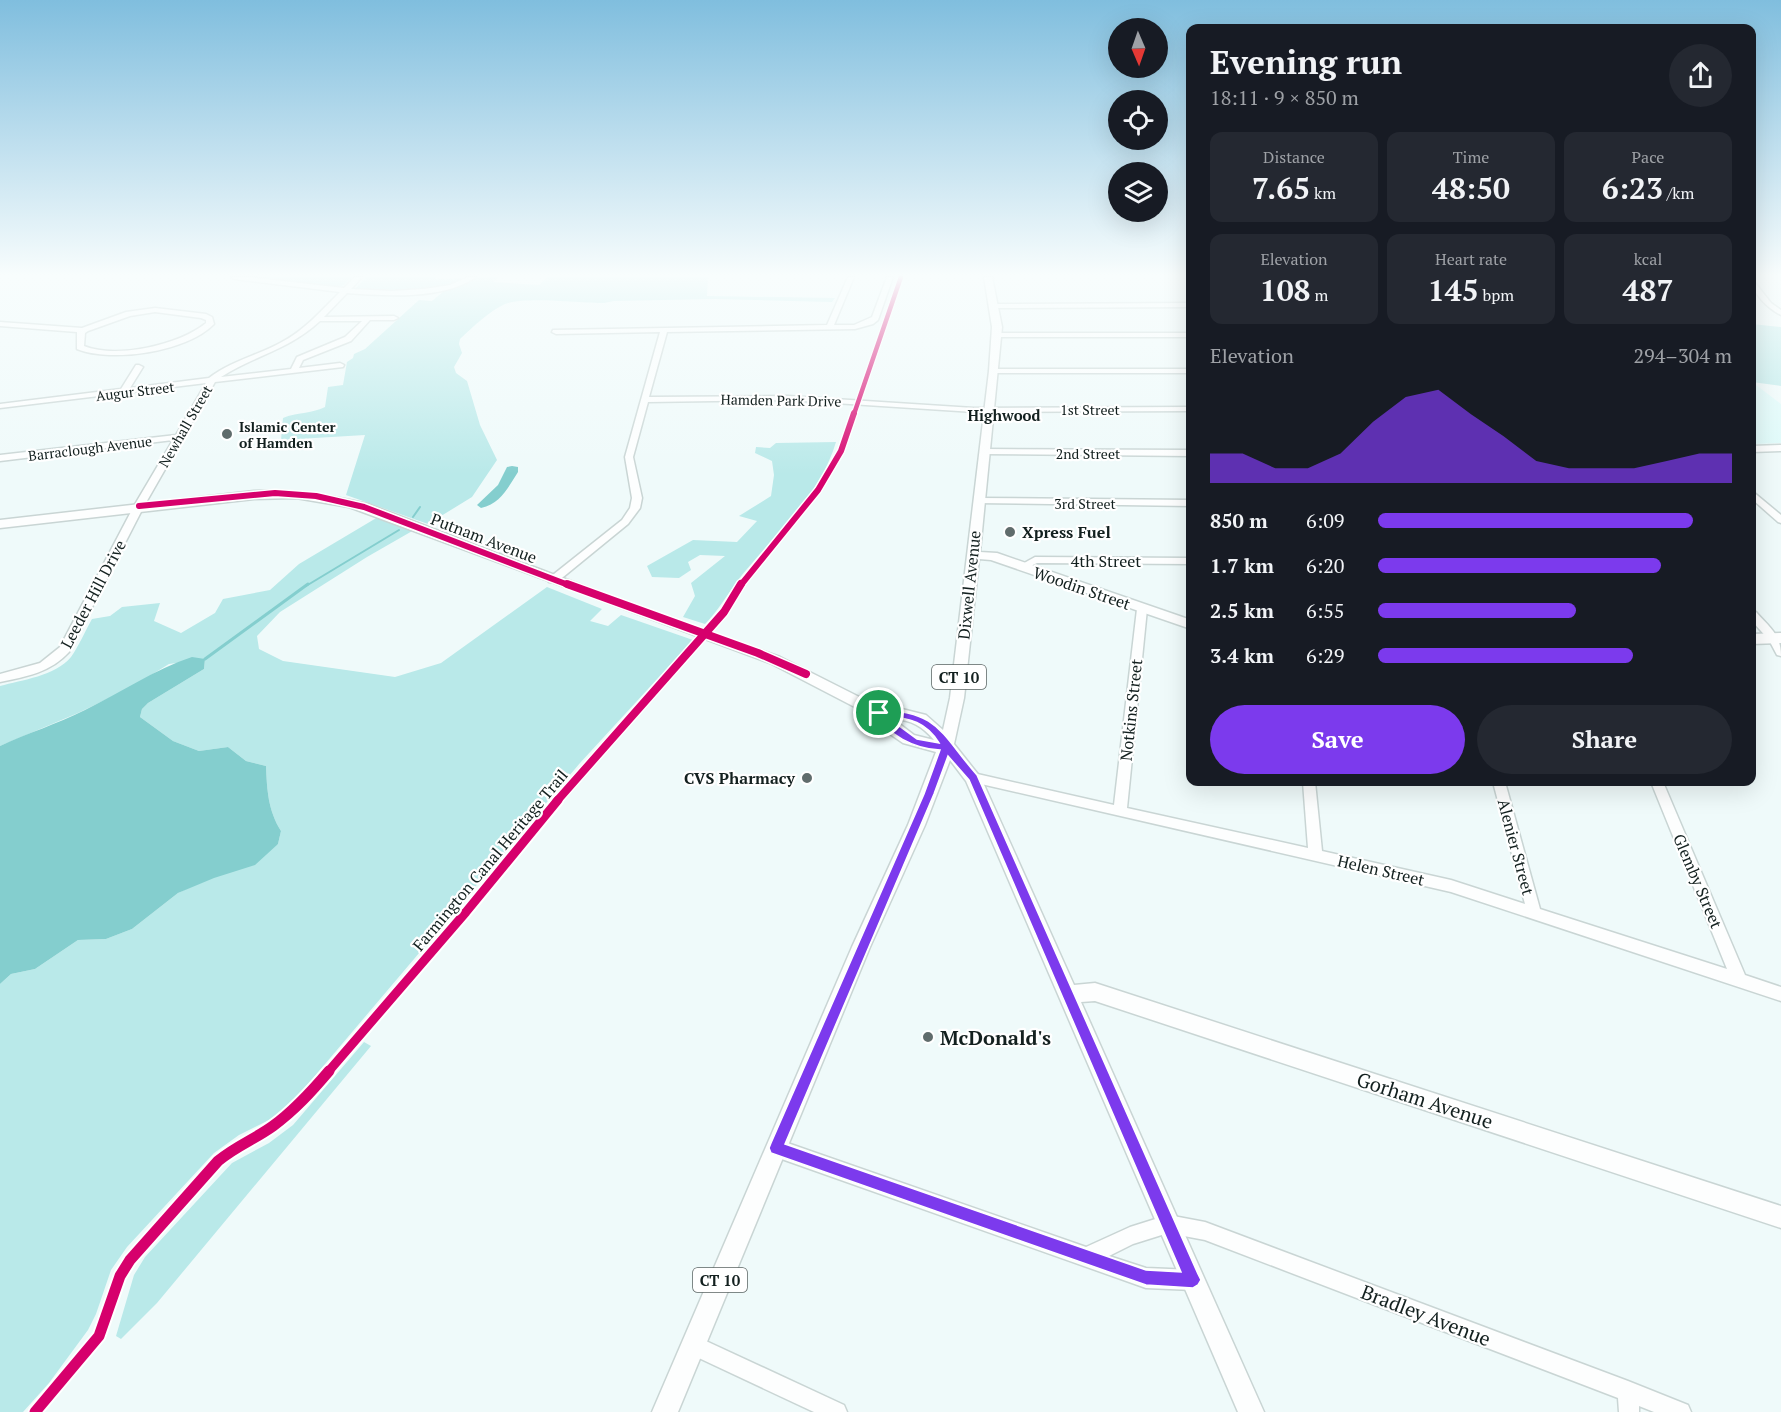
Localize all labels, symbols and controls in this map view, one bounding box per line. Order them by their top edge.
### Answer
north arrow [1108,18,1168,78]
map controls [1108,18,1168,222]
text: Evening run [1210,40,1402,83]
button: share [1669,44,1732,107]
text: 18:11 · 9 × 850 m [1210,84,1359,111]
button: locate [1108,90,1168,150]
text: Distance [1263,146,1325,168]
text: Time [1453,146,1489,168]
text: Pace [1632,146,1664,168]
button: layers [1108,162,1168,222]
text: 7.65 [1252,168,1310,208]
text: 48:50 [1432,168,1510,208]
text: 6:23 [1602,168,1663,208]
text: km [1310,182,1336,204]
text: /km [1663,182,1694,204]
text: Elevation [1260,248,1328,270]
text: Heart rate [1435,248,1507,270]
text: kcal [1634,248,1662,270]
text: 108 [1260,270,1311,310]
text: 145 [1428,270,1479,310]
text: 487 [1623,270,1673,310]
text: m [1311,284,1328,306]
text: bpm [1479,284,1514,306]
text: Elevation [1210,342,1294,369]
text: 294–304 m [1633,342,1732,369]
street label: Augur Street [95,377,176,405]
street label: Newhall Street [154,381,217,471]
street label: Hamden Park Drive [721,389,841,411]
street label: 1st Street [1060,400,1121,419]
district label: Highwood [968,405,1040,425]
place label: Islamic Center of Hamden [239,417,336,452]
marker: Islamic Center of Hamden [220,427,234,441]
street label: Barraclough Avenue [27,431,153,465]
street label: 2nd Street [1056,444,1121,463]
street label: 3rd Street [1054,494,1116,513]
text: 850 m [1210,507,1268,534]
text: 6:09 [1306,507,1345,534]
street label: Putnam Avenue [428,508,540,568]
place label: Xpress Fuel [1022,521,1111,543]
marker: Xpress Fuel [1003,525,1017,539]
street label: Dixwell Avenue [952,529,986,641]
street label: Leeder Hill Drive [55,536,131,652]
street label: 4th Street [1071,550,1141,572]
text: 1.7 km [1210,552,1274,579]
text: 6:20 [1306,552,1345,579]
street label: Woodin Street [1030,561,1134,615]
text: 2.5 km [1210,597,1274,624]
text: 6:55 [1306,597,1345,624]
text: 3.4 km [1210,642,1274,669]
text: 6:29 [1306,642,1345,669]
street label: Notkins Street [1115,658,1147,762]
road number: CT 10 [932,665,986,689]
pin [853,687,904,738]
icon: arrive [862,696,895,729]
button: Save [1210,705,1465,774]
button: Share [1477,705,1732,774]
street label: Farmington Canal Heritage Trail [407,764,573,955]
place label: CVS Pharmacy [684,767,796,789]
marker: CVS Pharmacy [800,771,814,785]
street label: Alenier Street [1493,796,1539,898]
street label: Glemby Street [1668,830,1728,932]
street label: Helen Street [1335,849,1427,891]
place label: McDonald's [940,1024,1051,1051]
marker: McDonald's [921,1030,935,1044]
street label: Gorham Avenue [1354,1065,1496,1135]
road number: CT 10 [693,1268,747,1292]
street label: Bradley Avenue [1357,1278,1495,1352]

